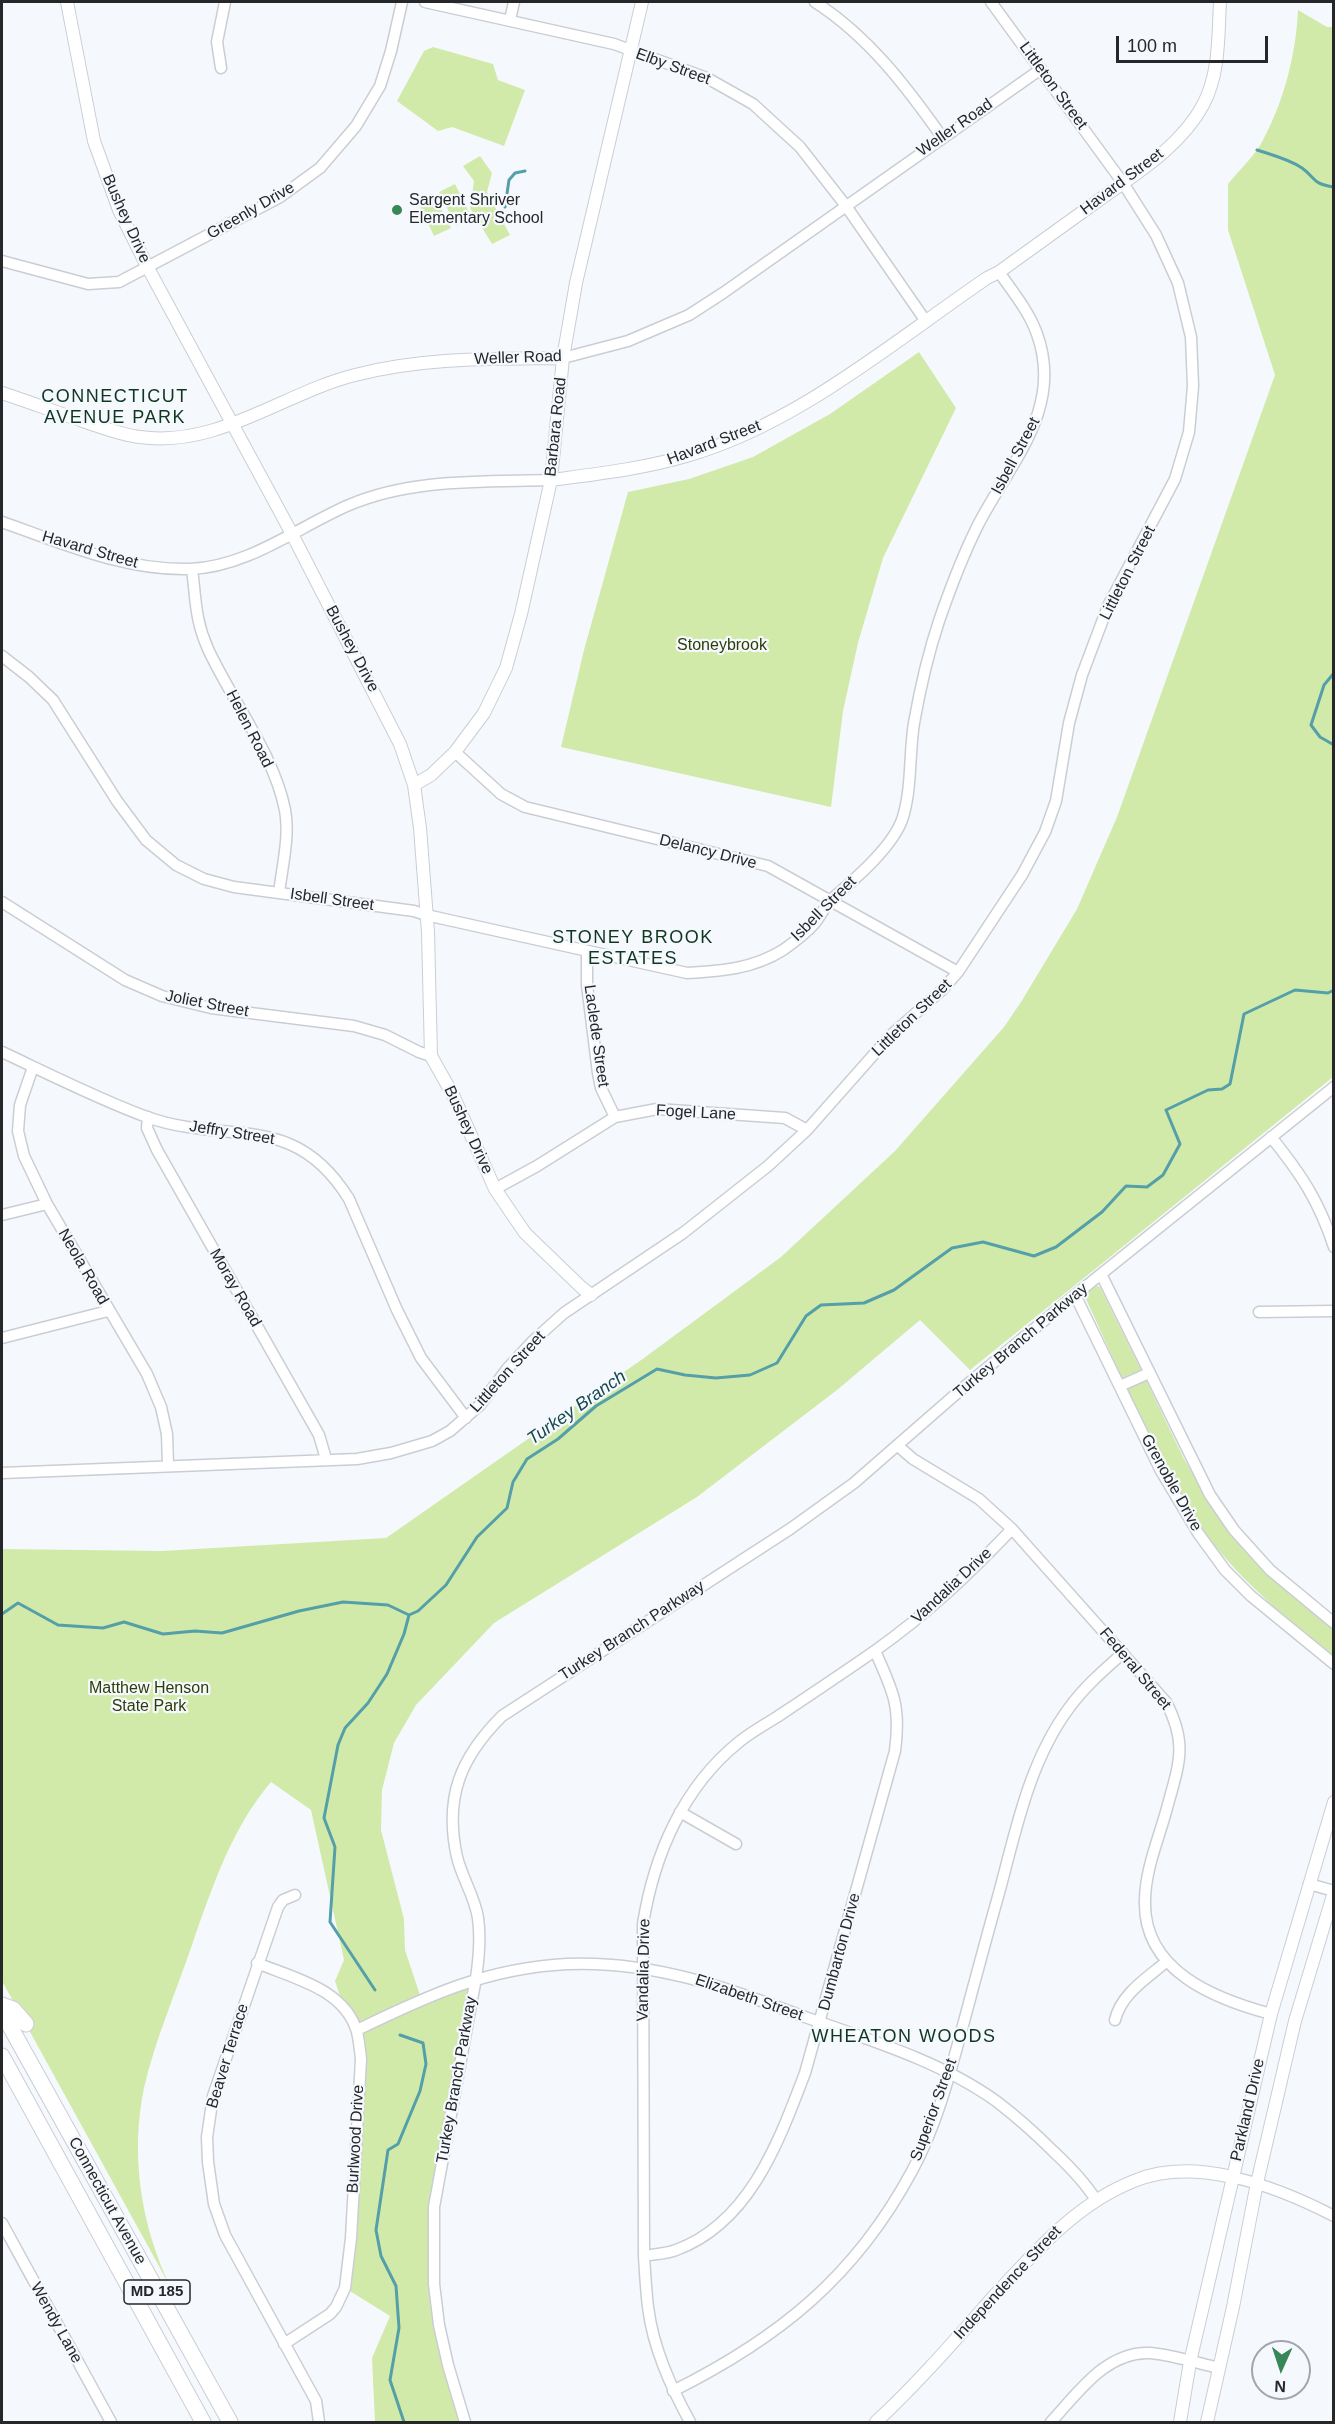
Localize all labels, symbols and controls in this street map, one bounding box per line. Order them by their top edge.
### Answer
scale bar [1119,24,1270,62]
text: 100 m [1127,36,1177,56]
street label: Littleton Street [1015,39,1091,133]
street label: Elby Street [633,45,713,89]
street label: Weller Road [914,95,996,161]
street label: Havard Street [1077,145,1167,219]
street label: Bushey Drive [98,172,154,266]
street label: Greenly Drive [204,178,298,244]
place label: Sargent Shriver Elementary School [409,191,543,229]
marker: Sargent Shriver Elementary School [390,203,404,217]
street label: Weller Road [474,347,562,369]
street label: Barbara Road [541,376,571,478]
district label: CONNECTICUT AVENUE PARK [41,386,189,428]
street label: Isbell Street [988,414,1044,498]
street label: Havard Street [664,416,764,470]
street label: Littleton Street [1096,523,1160,623]
street label: Havard Street [40,527,140,573]
street label: Bushey Drive [321,602,383,696]
park label: Stoneybrook [677,636,767,656]
street label: Helen Road [221,687,277,771]
street label: Delancy Drive [657,831,759,873]
street label: Isbell Street [787,872,861,946]
street label: Isbell Street [289,885,375,915]
district label: STONEY BROOK ESTATES [552,927,714,970]
street label: Littleton Street [868,975,956,1061]
street label: Laclede Street [579,984,613,1088]
street label: Joliet Street [164,987,250,1021]
street label: Bushey Drive [439,1083,497,1177]
street label: Fogel Lane [656,1101,736,1125]
street label: Jeffry Street [188,1117,276,1149]
street label: Neola Road [54,1226,112,1308]
street label: Moray Road [205,1245,265,1331]
street label: Turkey Branch Parkway [950,1279,1092,1403]
street label: Littleton Street [466,1327,550,1417]
water label: Turkey Branch [523,1366,631,1450]
street label: Grenoble Drive [1137,1431,1205,1535]
street label: Vandalia Drive [908,1544,996,1628]
street label: Turkey Branch Parkway [556,1577,708,1685]
street label: Federal Street [1095,1624,1175,1714]
park label: Matthew Henson State Park [89,1679,209,1717]
street label: Dumbarton Drive [815,1891,865,2013]
street label: Vandalia Drive [634,1918,654,2022]
street label: Elizabeth Street [692,1971,806,2025]
street label: Turkey Branch Parkway [433,1995,481,2165]
street label: Beaver Terrace [203,2001,253,2111]
district label: WHEATON WOODS [812,2026,996,2048]
street label: Superior Street [907,2056,961,2164]
street label: Parkland Drive [1227,2057,1269,2163]
street label: Burlwood Drive [344,2084,368,2194]
street label: Connecticut Avenue [64,2134,150,2268]
street label: Independence Street [950,2222,1066,2344]
street label: Wendy Lane [26,2279,86,2367]
road number: MD 185 [124,2280,190,2304]
north arrow [1251,2340,1311,2400]
text: N [1274,2378,1286,2395]

